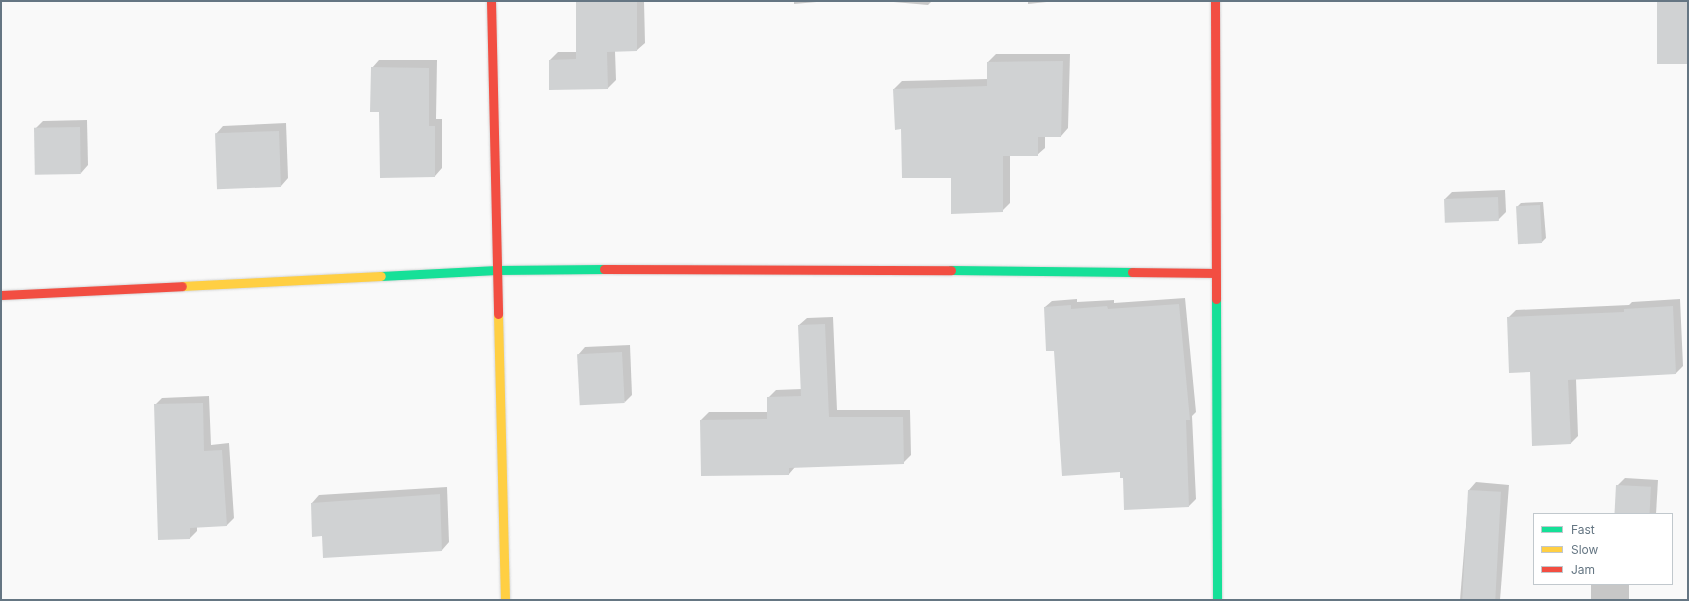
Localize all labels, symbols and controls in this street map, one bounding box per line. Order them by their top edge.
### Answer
legend [1533,513,1673,585]
text: Fast [1571,522,1595,537]
text: Slow [1571,542,1598,557]
text: Jam [1571,562,1595,577]

